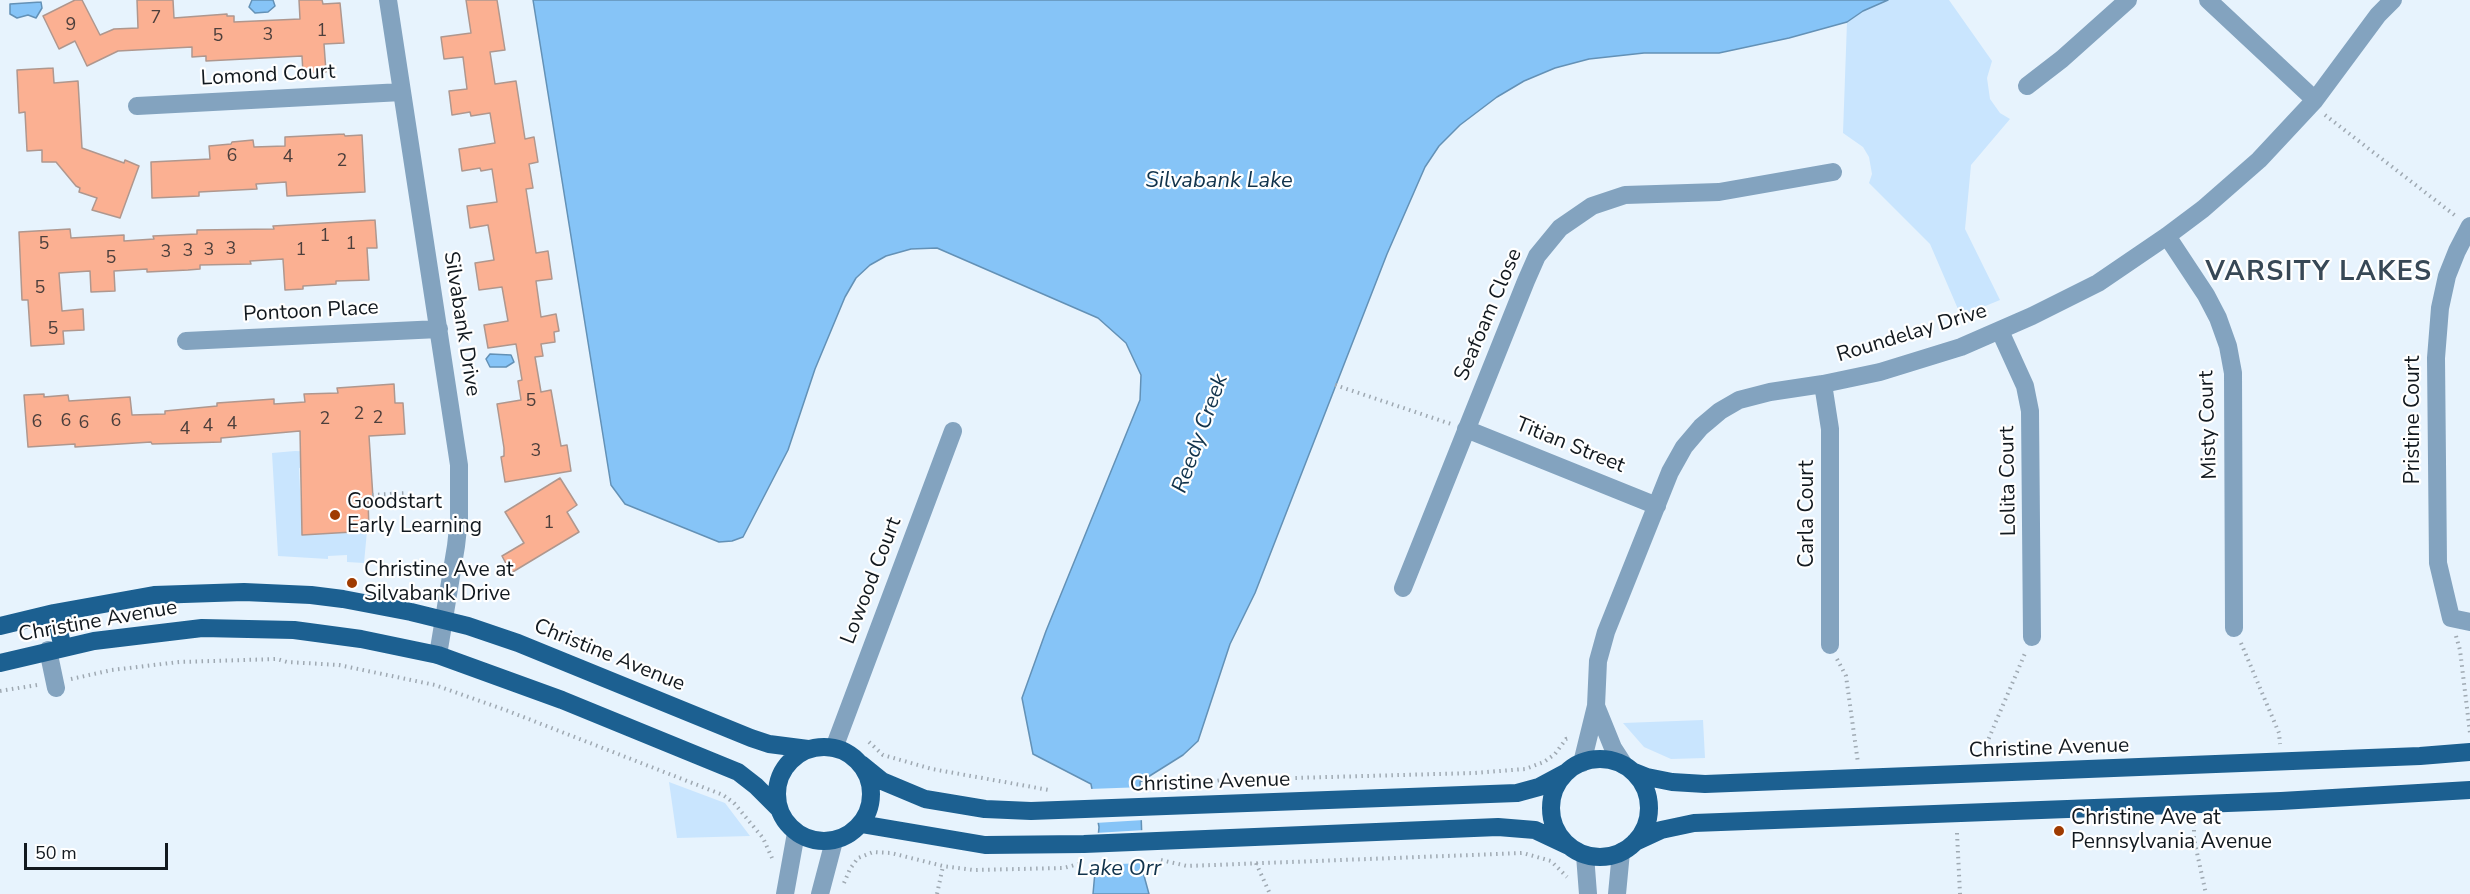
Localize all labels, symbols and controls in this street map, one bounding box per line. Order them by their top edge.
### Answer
house number: 7 [151,8,161,30]
house number: 9 [66,15,76,37]
house number: 1 [317,21,327,43]
house number: 3 [263,25,273,47]
house number: 5 [213,26,223,48]
street label: Lomond Court [200,60,336,92]
house number: 6 [227,146,237,168]
house number: 4 [283,147,293,169]
house number: 2 [337,151,347,173]
water label: Silvabank Lake [1145,169,1293,195]
house number: 1 [320,226,330,248]
house number: 5 [39,234,49,256]
house number: 1 [346,234,356,256]
house number: 3 [226,239,236,261]
house number: 3 [204,240,214,262]
house number: 1 [296,240,306,262]
house number: 3 [183,241,193,263]
house number: 3 [161,242,171,264]
street label: Seafoam Close [1450,245,1528,385]
house number: 5 [106,248,116,270]
street label: Silvabank Drive [437,250,485,398]
district label: VARSITY LAKES [2205,257,2433,289]
house number: 5 [35,278,45,300]
street label: Pontoon Place [243,296,379,328]
street label: Roundelay Drive [1834,299,1990,369]
house number: 5 [48,319,58,341]
street label: Pristine Court [2401,356,2427,484]
street label: Misty Court [2195,370,2223,480]
water label: Reedy Creek [1167,371,1235,497]
house number: 5 [526,391,536,413]
house number: 2 [354,404,364,426]
house number: 2 [373,408,383,430]
house number: 2 [320,409,330,431]
house number: 6 [61,411,71,433]
house number: 6 [111,411,121,433]
house number: 6 [32,412,42,434]
house number: 6 [79,413,89,435]
street label: Titian Street [1512,413,1628,479]
house number: 4 [227,414,237,436]
house number: 4 [203,416,213,438]
house number: 4 [180,419,190,441]
street label: Lolita Court [1995,426,2023,536]
house number: 3 [531,441,541,463]
street label: Carla Court [1795,460,1821,568]
place label: Goodstart Early Learning [347,490,482,540]
marker: Goodstart Early Learning [328,508,342,522]
house number: 1 [544,513,554,535]
street label: Lowood Court [836,514,908,648]
place label: Christine Ave at Silvabank Drive [364,558,514,608]
marker: Christine Ave at Silvabank Drive [345,576,359,590]
street label: Christine Avenue [17,596,179,648]
street label: Christine Avenue [530,614,688,698]
street label: Christine Avenue [1968,734,2130,764]
street label: Christine Avenue [1129,768,1291,798]
place label: Christine Ave at Pennsylvania Avenue [2071,806,2272,856]
marker: Christine Ave at Pennsylvania Avenue [2052,824,2066,838]
scale bar [27,831,171,869]
text: 50 m [35,841,77,865]
water label: Lake Orr [1077,857,1161,883]

